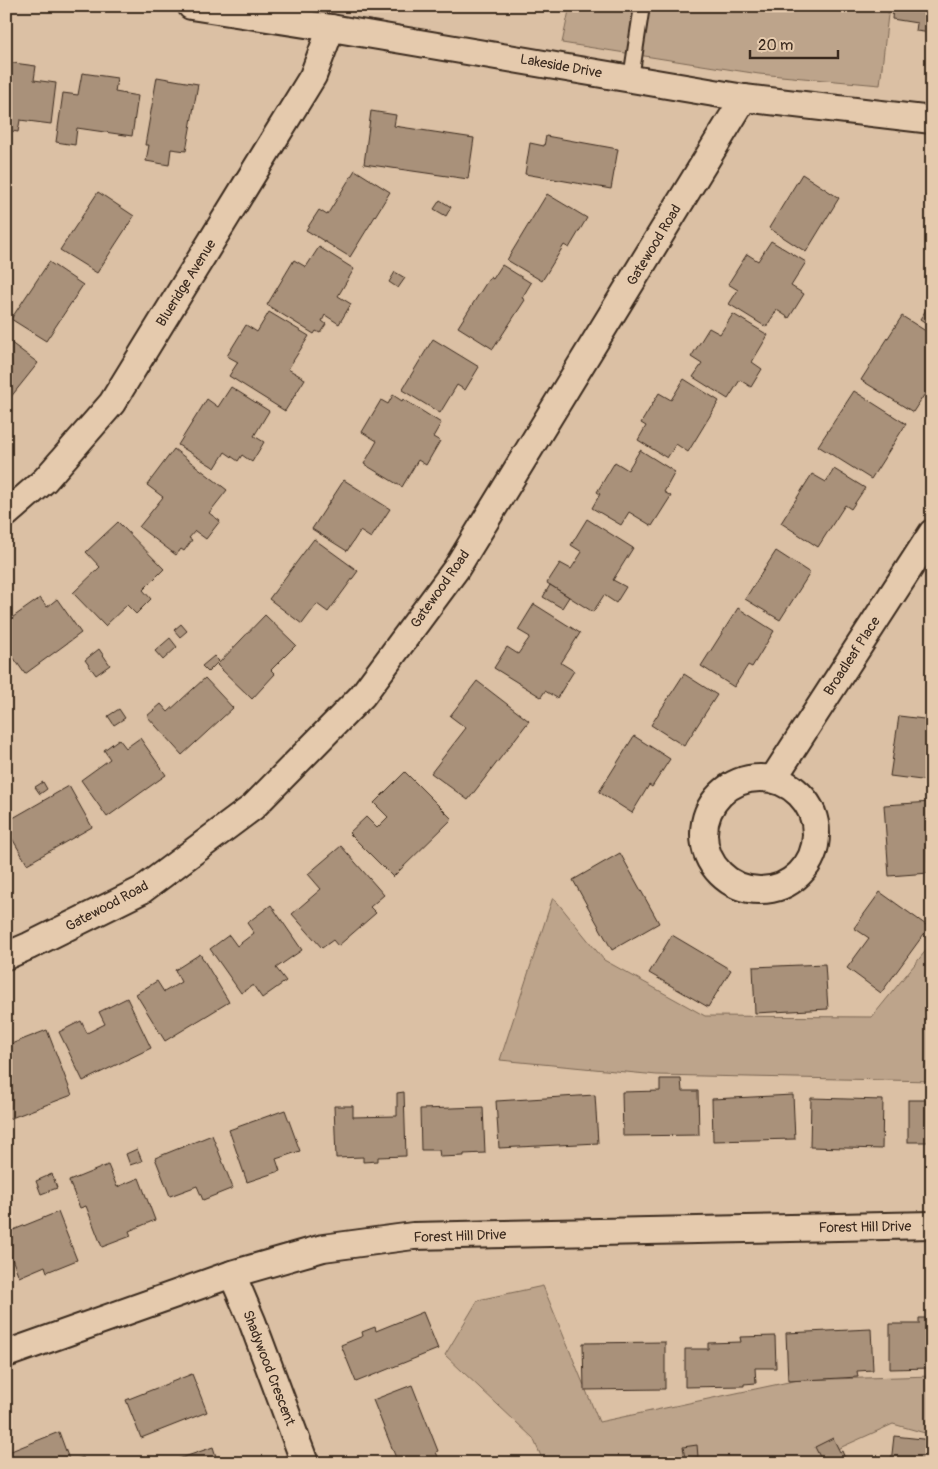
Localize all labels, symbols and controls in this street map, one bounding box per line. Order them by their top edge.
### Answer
scale bar [750,28,838,60]
text: 20 m [758,36,793,55]
street label: Lakeside Drive [519,50,603,82]
street label: Gatewood Road [623,201,685,289]
street label: Blueridge Avenue [152,236,220,330]
street label: Gatewood Road [407,547,473,631]
street label: Broadleaf Place [820,613,884,699]
street label: Gatewood Road [63,877,151,935]
street label: Forest Hill Drive [818,1218,912,1236]
street label: Forest Hill Drive [413,1226,507,1246]
street label: Shadywood Crescent [239,1308,299,1428]

